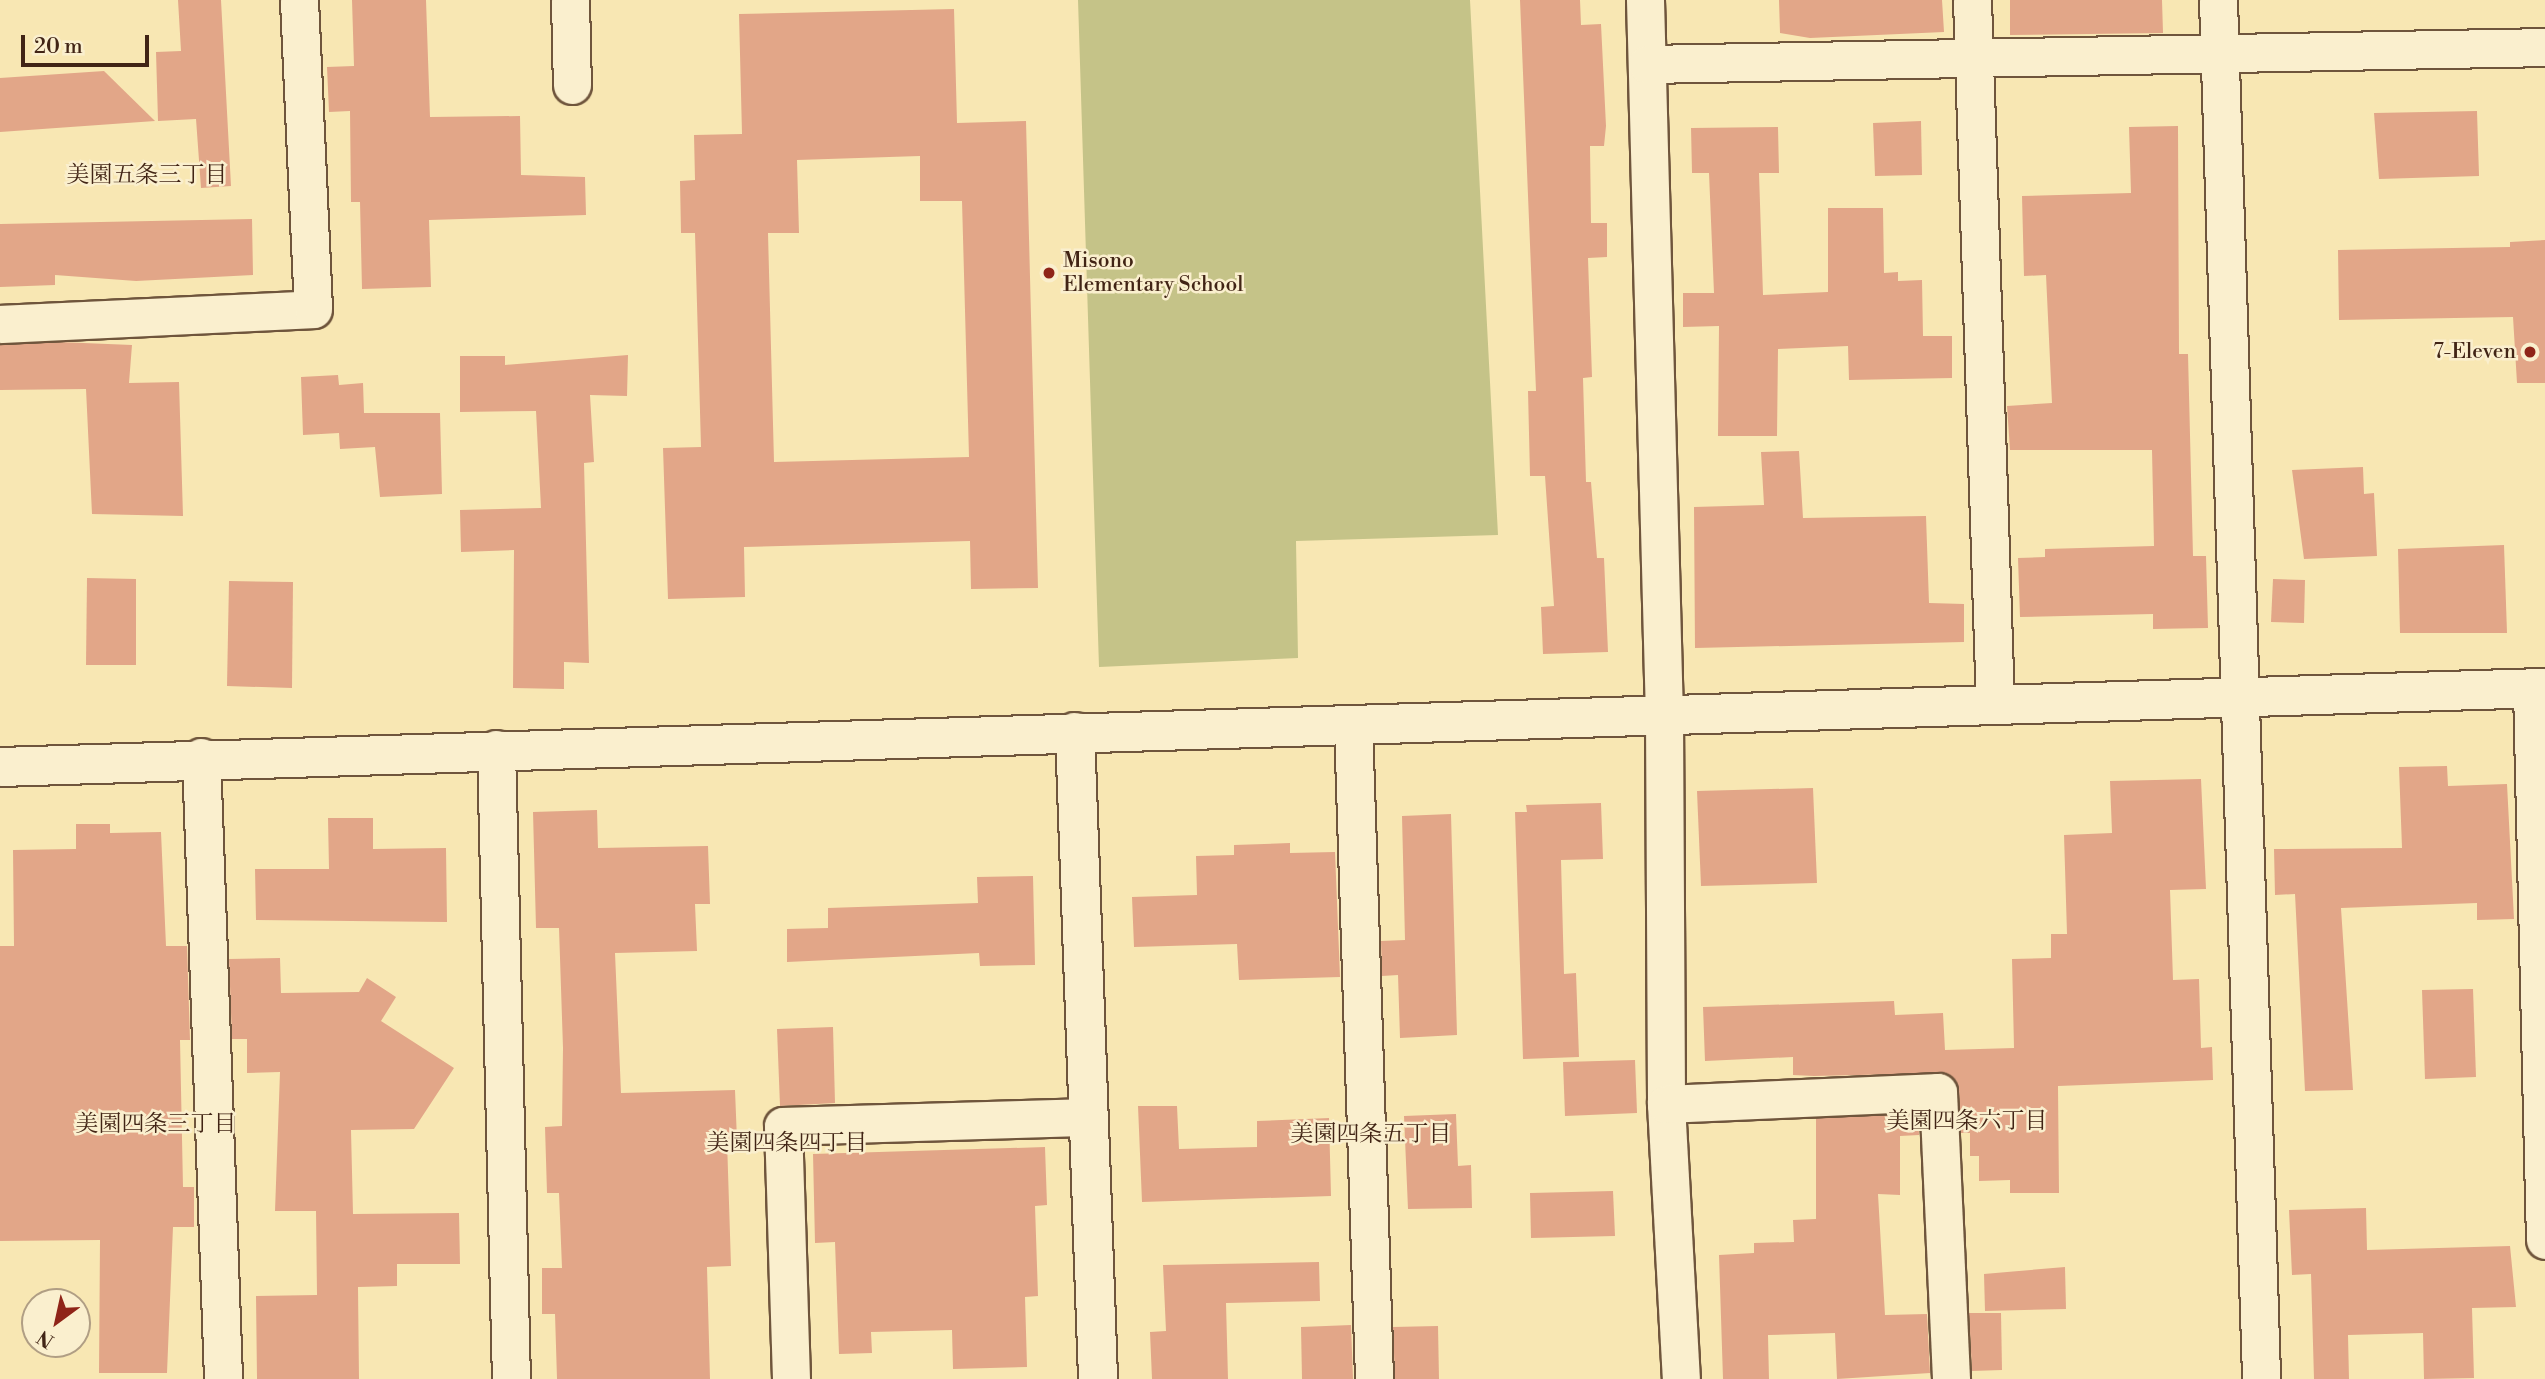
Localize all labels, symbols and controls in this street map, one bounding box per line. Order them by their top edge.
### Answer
scale bar [24,21,152,65]
text: 20 m [34,34,83,60]
district label: 美園五条三丁目 [67,161,227,189]
place label: Misono Elementary School [1063,248,1243,298]
marker: Misono Elementary School [1041,265,1057,281]
place label: 7-Eleven [2433,339,2516,365]
marker: 7-Eleven [2522,344,2538,360]
district label: 美園四条六丁目 [1887,1107,2047,1135]
district label: 美園四条三丁目 [76,1110,236,1138]
district label: 美園四条五丁目 [1291,1120,1451,1148]
district label: 美園四条四丁目 [707,1129,867,1157]
north arrow [21,1288,91,1358]
text: N [33,1325,58,1353]

